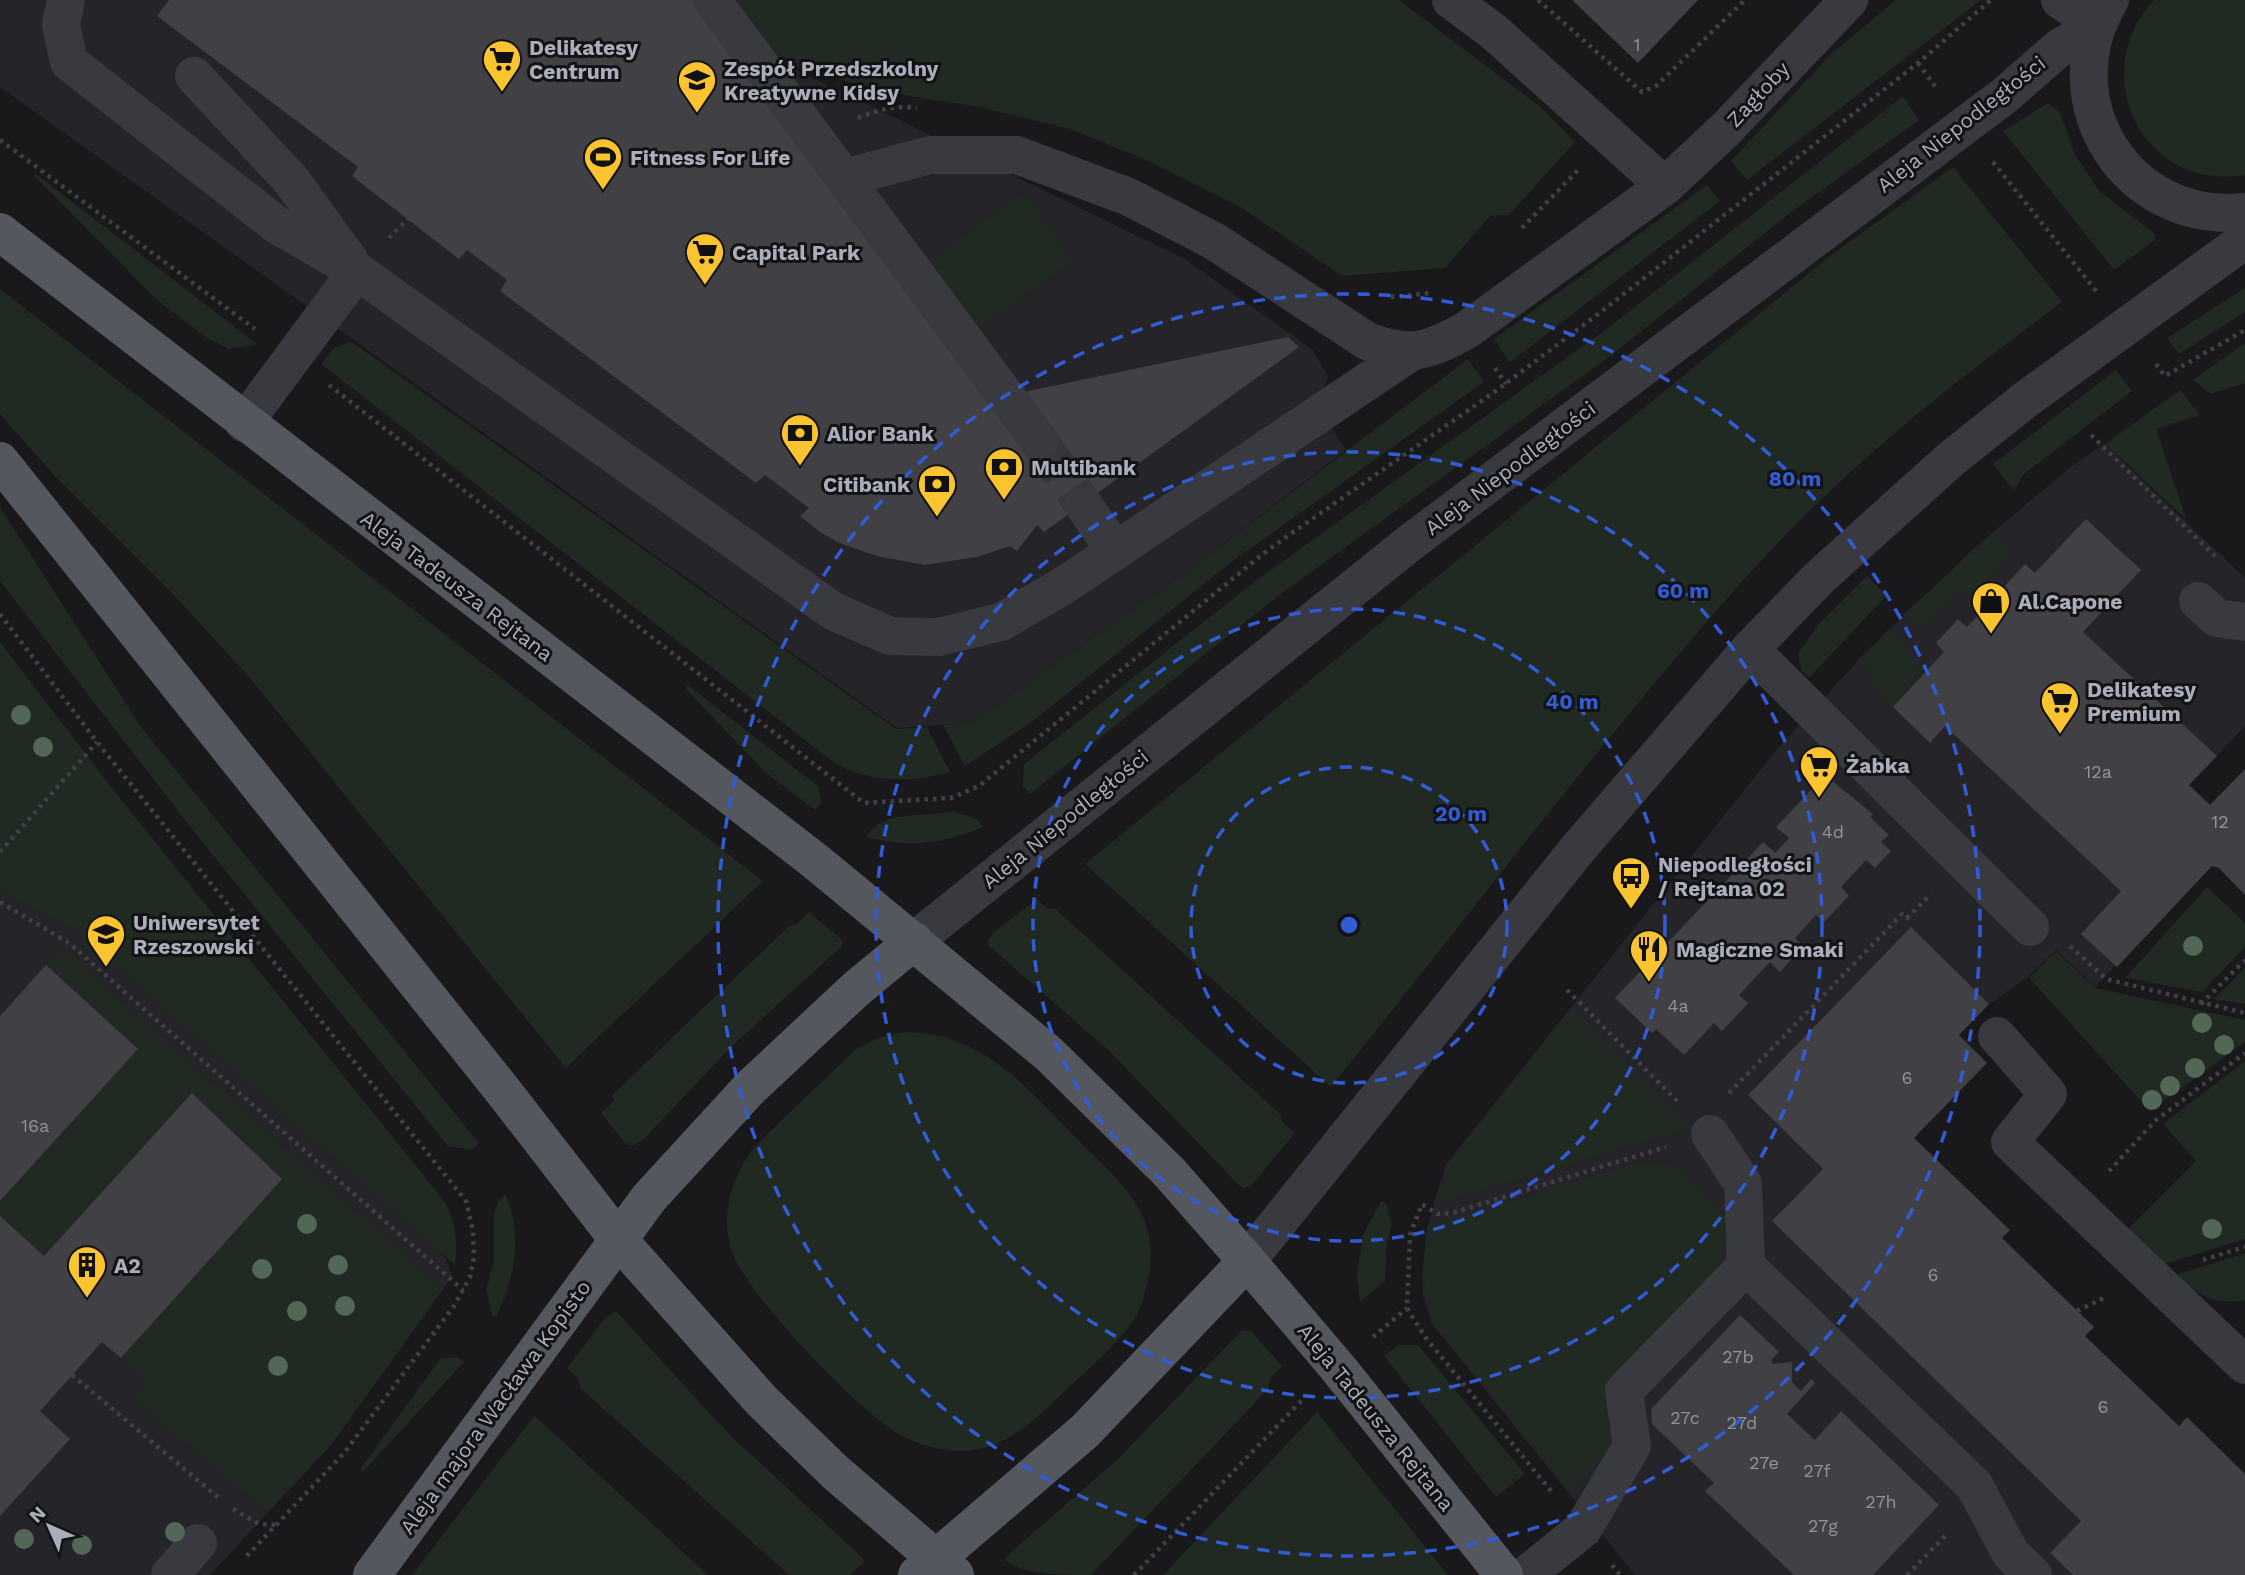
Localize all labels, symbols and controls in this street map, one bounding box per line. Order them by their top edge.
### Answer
house number: 1 [1633,34,1641,55]
place label: Delikatesy Centrum [529,35,638,84]
supermarket icon: Delikatesy Centrum [481,38,523,93]
street label: Aleja Niepodległości [1872,50,2050,198]
place label: Zespół Przedszkolny Kreatywne Kidsy [724,56,938,105]
street label: Zagłoby [1721,56,1795,132]
school or university icon: Zespół Przedszkolny Kreatywne Kidsy [676,59,718,114]
sports icon: Fitness For Life [582,136,624,191]
place label: Fitness For Life [630,145,790,170]
supermarket icon: Capital Park [684,231,726,286]
place label: Capital Park [732,240,861,265]
street label: Aleja Niepodległości [1420,396,1600,540]
bank icon: Alior Bank [779,412,821,467]
place label: Alior Bank [827,421,935,446]
bank icon: Multibank [983,446,1025,501]
place label: Multibank [1031,455,1137,480]
bank icon: Citibank [916,463,958,518]
text: 80 m [1769,466,1821,491]
place label: Citibank [823,472,911,497]
street label: Aleja Tadeusza Rejtana [356,505,558,667]
text: 60 m [1657,578,1709,603]
shop icon: Al.Capone [1970,580,2012,635]
place label: Al.Capone [2018,589,2122,614]
place label: Delikatesy Premium [2087,677,2196,726]
supermarket icon: Delikatesy Premium [2039,680,2081,735]
text: 40 m [1546,689,1598,714]
street label: Aleja Niepodległości [977,744,1153,894]
supermarket icon: Żabka [1798,744,1840,799]
place label: Żabka [1846,753,1911,778]
house number: 12a [2084,761,2112,782]
text: 20 m [1435,801,1487,826]
house number: 12 [2211,811,2229,832]
house number: 4d [1822,821,1844,842]
place label: Niepodległości / Rejtana 02 [1658,852,1812,901]
bus stop icon: Niepodległości / Rejtana 02 [1610,855,1652,910]
place label: Uniwersytet Rzeszowski [133,910,260,959]
school or university icon: Uniwersytet Rzeszowski [85,913,127,968]
centre of rings [1337,913,1361,937]
restaurant icon: Magiczne Smaki [1628,928,1670,983]
place label: Magiczne Smaki [1676,937,1844,962]
house number: 4a [1667,995,1689,1016]
house number: 6 [1902,1067,1912,1088]
house number: 16a [21,1115,49,1136]
building icon: A2 [66,1244,108,1299]
place label: A2 [114,1253,141,1278]
house number: 6 [1928,1264,1938,1285]
street label: Aleja majora Wacława Kopisto [394,1275,596,1539]
street label: Aleja Tadeusza Rejtana [1293,1318,1460,1516]
house number: 27b [1722,1346,1754,1367]
house number: 6 [2098,1396,2108,1417]
house number: 27c [1670,1407,1700,1428]
house number: 27d [1727,1412,1757,1433]
house number: 27e [1749,1452,1779,1473]
house number: 27f [1803,1460,1831,1481]
north arrow [14,1491,84,1561]
house number: 27h [1865,1491,1897,1512]
text: N [24,1501,50,1527]
house number: 27g [1808,1515,1838,1536]

